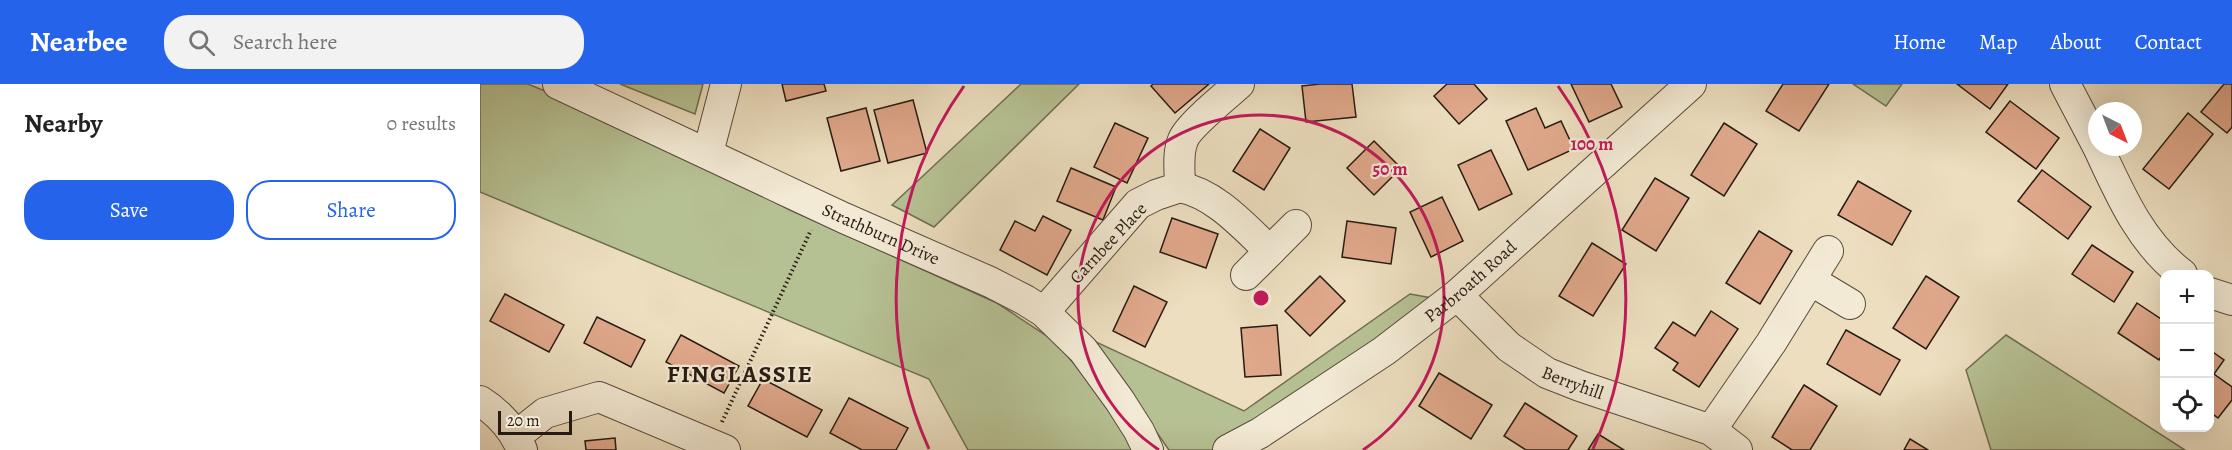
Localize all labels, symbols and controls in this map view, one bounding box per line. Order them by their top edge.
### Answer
search box [164,15,584,69]
text: Nearbee [30,23,128,61]
icon: search [185,26,218,59]
text: Search here [233,27,337,57]
text: Home [1893,28,1946,56]
text: Map [1979,28,2017,56]
text: About [2050,28,2102,56]
text: Contact [2135,28,2202,56]
north arrow [2088,102,2142,156]
text: Nearby [24,106,103,141]
text: 0 results [387,110,456,137]
text: 100 m [1571,132,1613,156]
text: 50 m [1373,157,1407,181]
button: Save [24,180,234,240]
button: Share [246,180,456,240]
street label: Strathburn Drive [818,197,943,270]
street label: Carnbee Place [1064,197,1152,289]
street label: Parbroath Road [1419,235,1522,328]
map controls [2160,270,2214,432]
button: + [2160,270,2214,324]
centre of rings [1251,288,1271,308]
button: − [2160,324,2214,378]
district label: FINGLASSIE [667,358,813,390]
street label: Berryhill [1538,360,1607,405]
button: locate [2160,378,2214,432]
scale bar [498,408,572,436]
text: 20 m [507,410,540,432]

